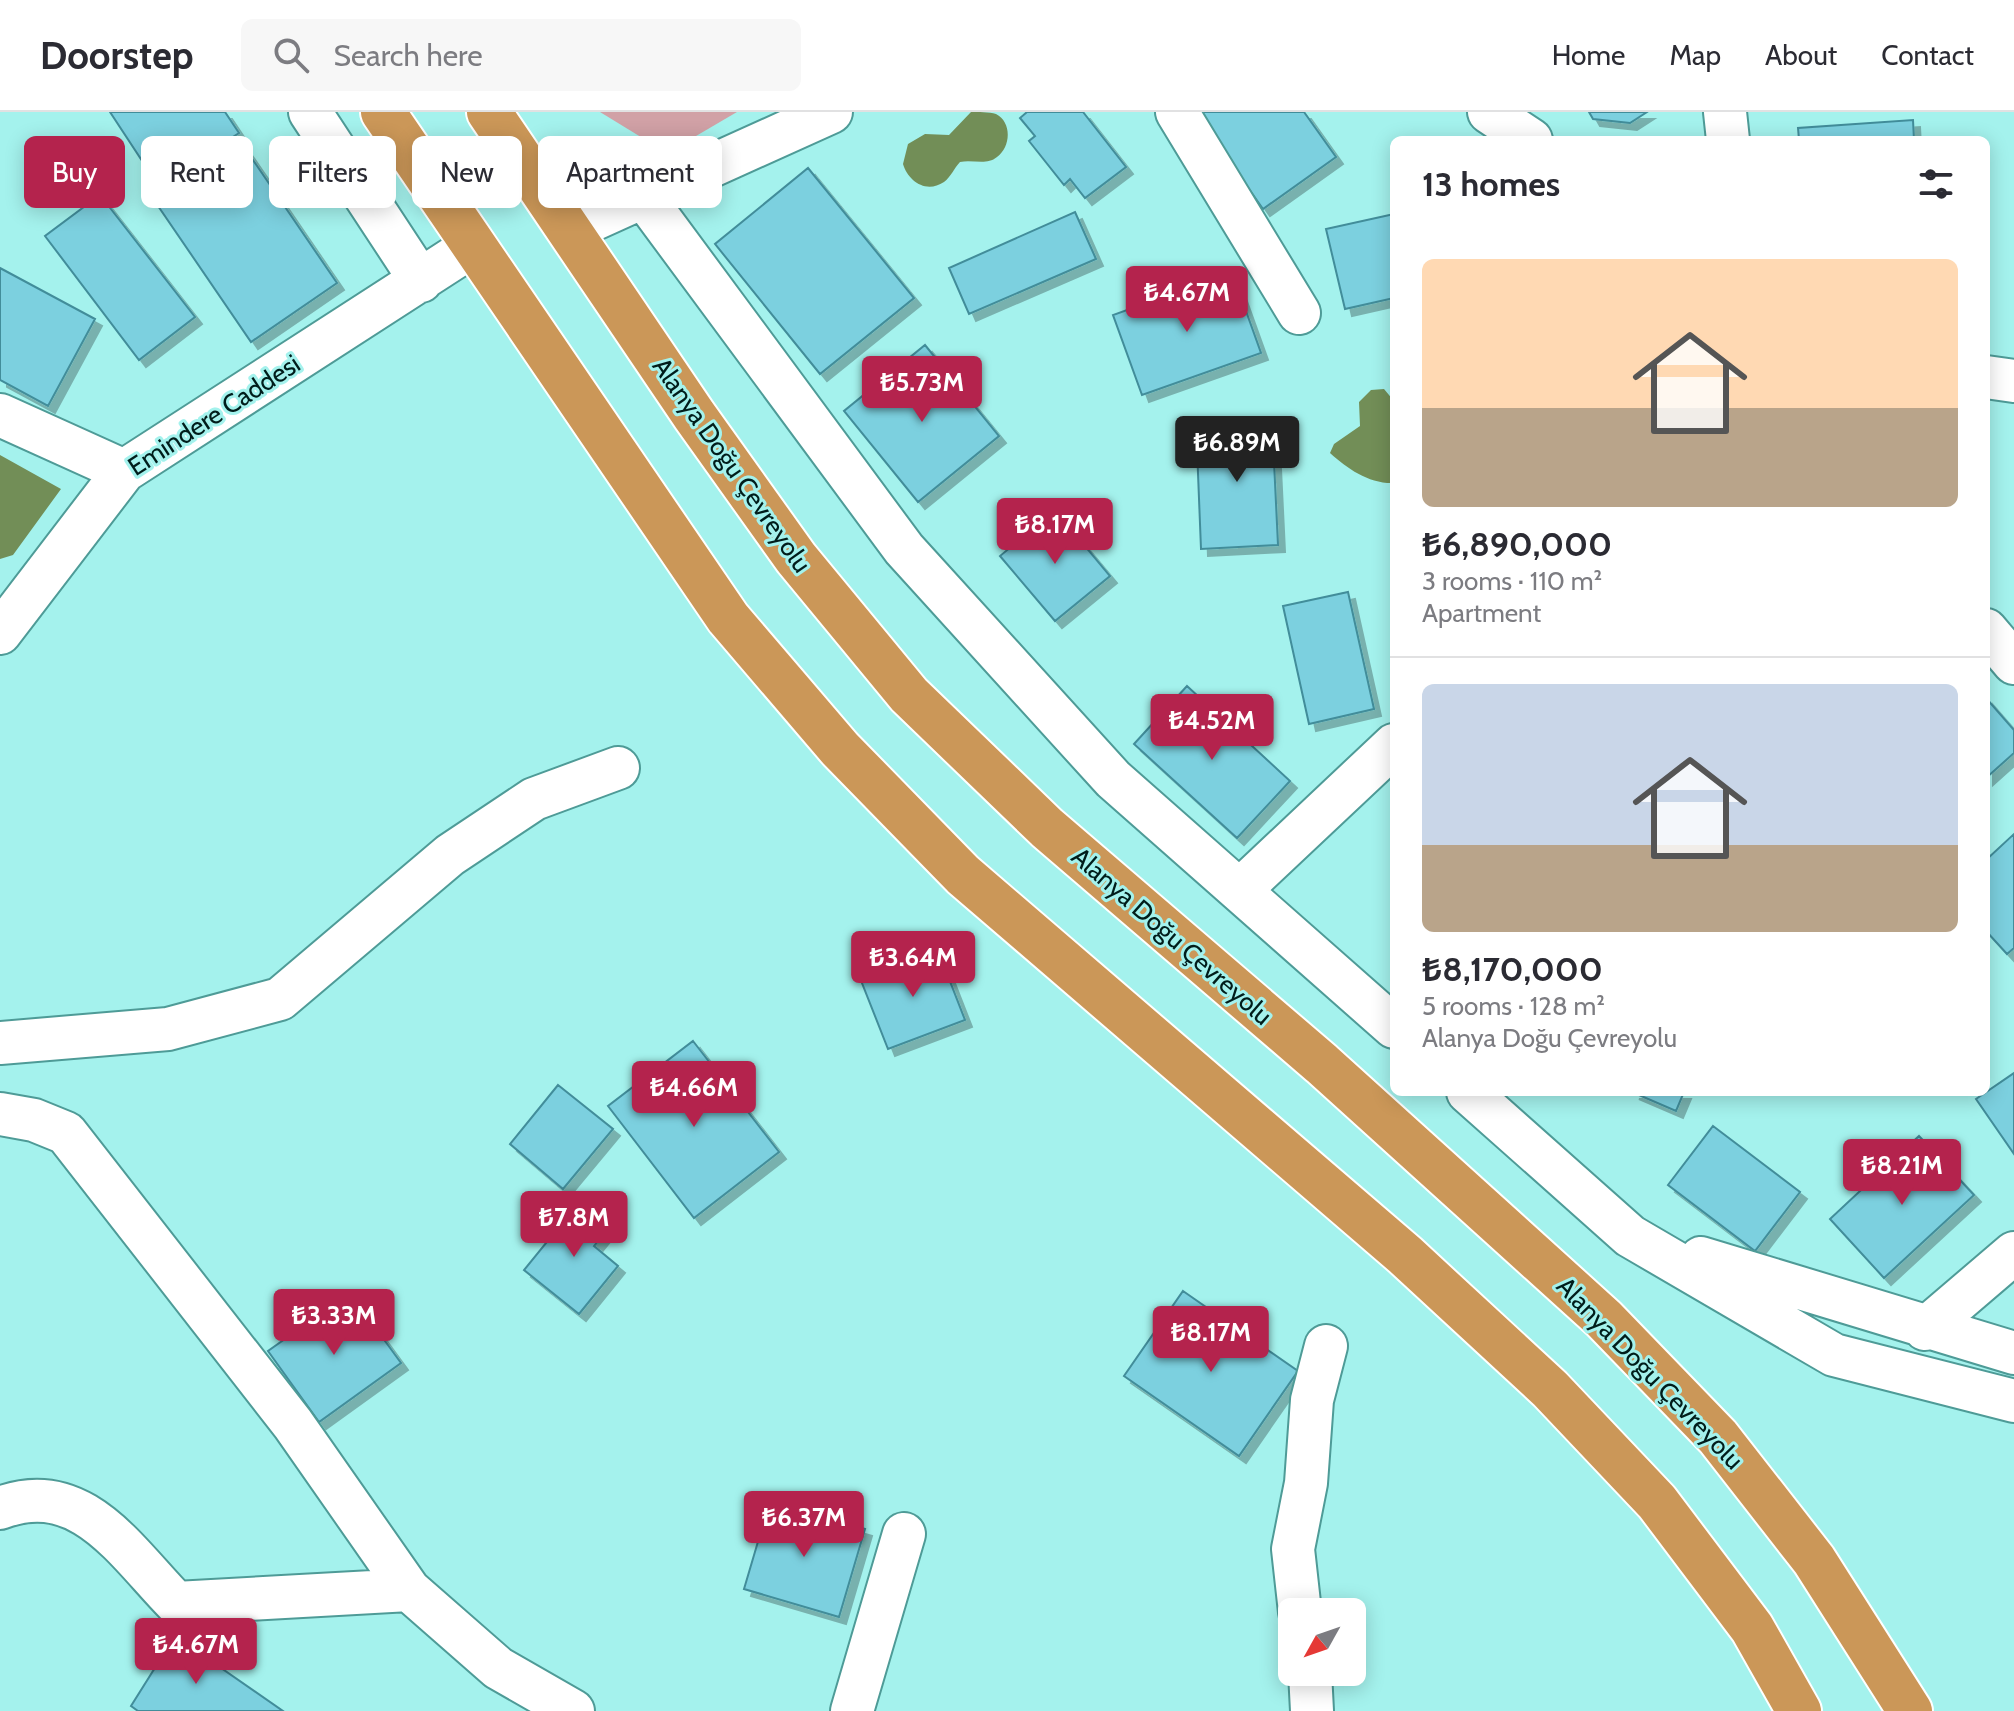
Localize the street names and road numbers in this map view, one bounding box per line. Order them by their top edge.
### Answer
street label: Emindere Caddesi [122,347,306,483]
street label: Alanya Doğu Çevreyolu [646,351,818,579]
street label: Alanya Doğu Çevreyolu [1065,840,1279,1032]
street label: Alanya Doğu Çevreyolu [1550,1270,1750,1476]

